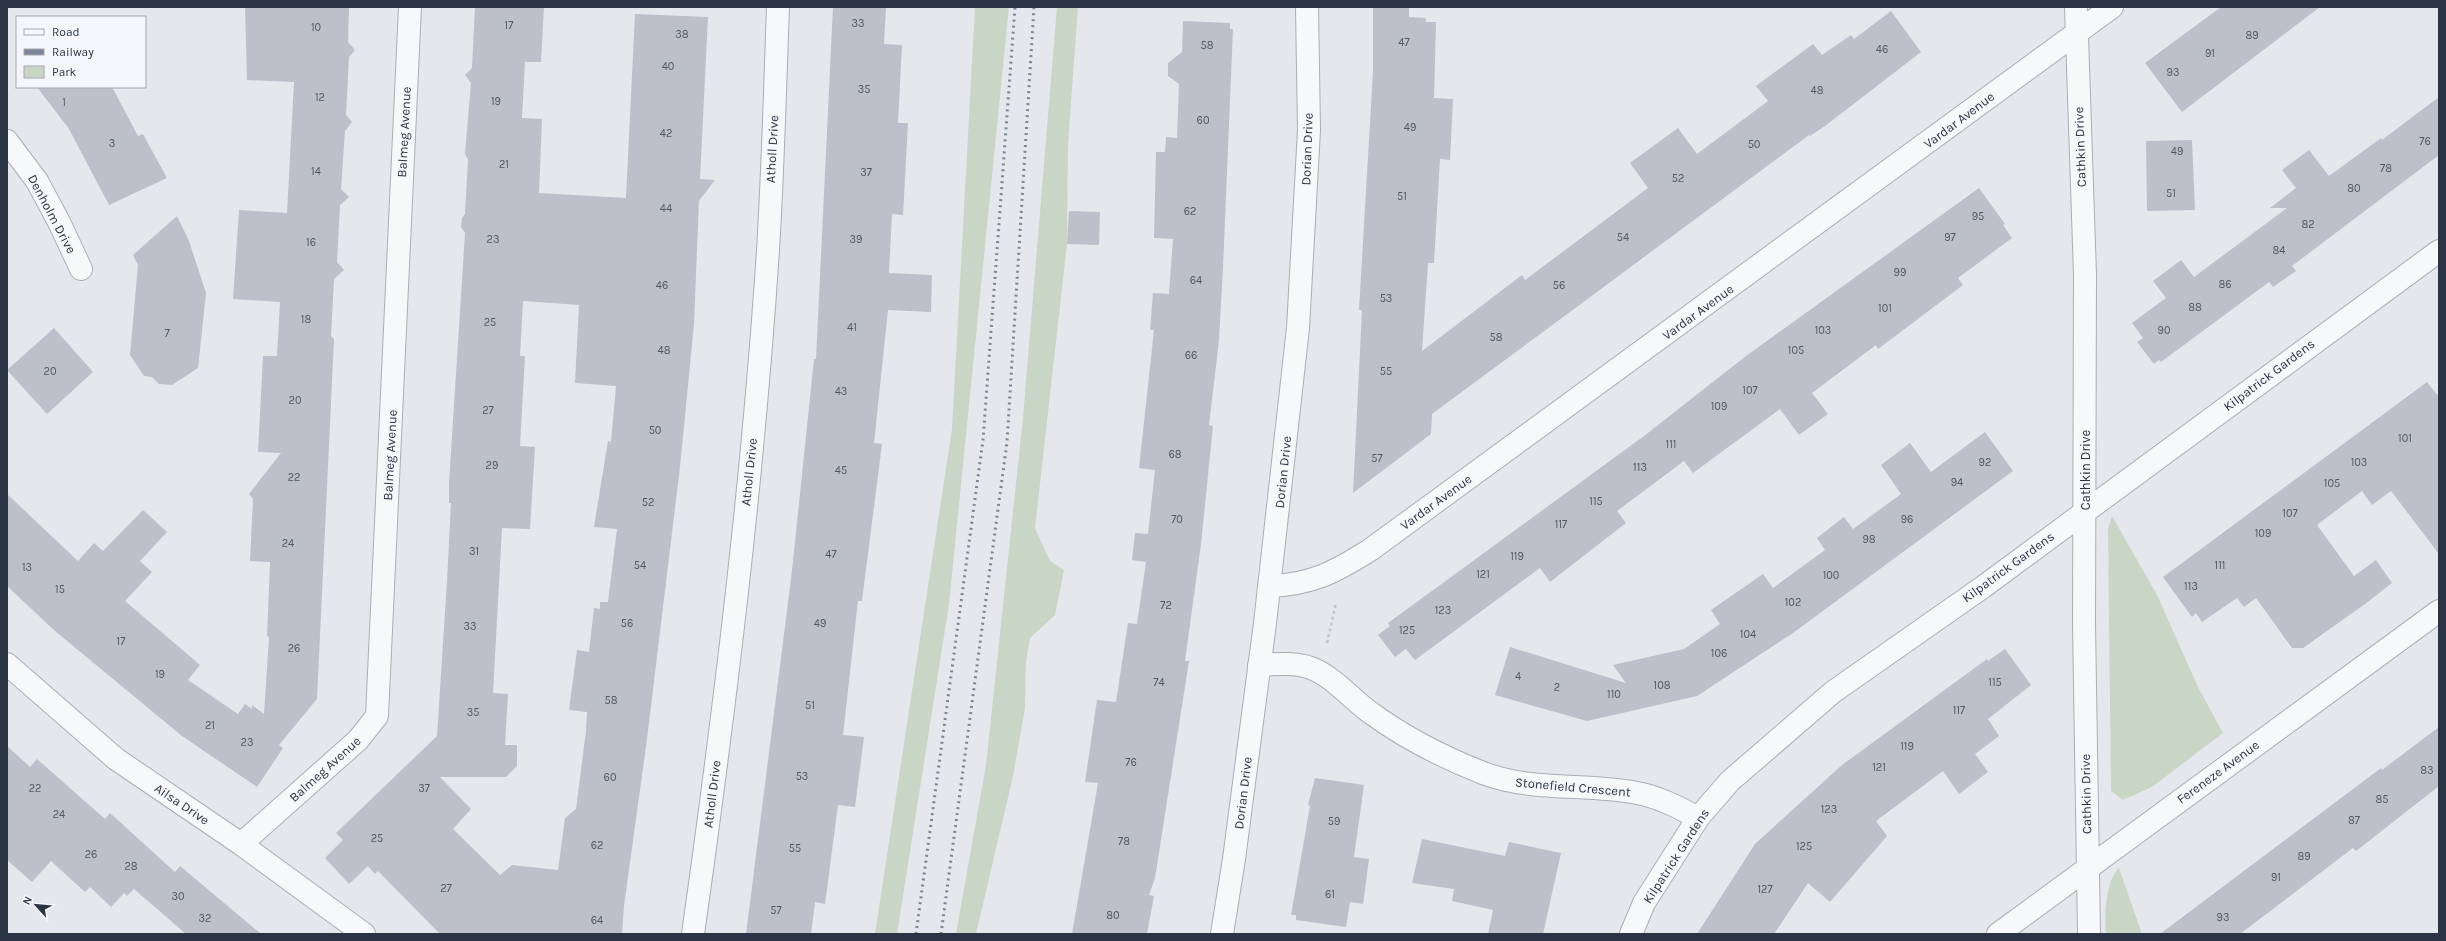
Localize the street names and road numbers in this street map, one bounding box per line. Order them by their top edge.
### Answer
street label: Balmeg Avenue [394,86,414,178]
street label: Vardar Avenue [1921,88,1997,151]
street label: Cathkin Drive [2071,106,2089,187]
street label: Dorian Drive [1298,112,1316,186]
street label: Atholl Drive [763,114,781,183]
street label: Denholm Drive [25,172,79,256]
street label: Vardar Avenue [1660,281,1737,343]
street label: Kilpatrick Gardens [2221,336,2318,414]
street label: Balmeg Avenue [380,409,400,501]
street label: Cathkin Drive [2078,430,2093,510]
street label: Dorian Drive [1272,435,1294,509]
street label: Atholl Drive [738,437,760,507]
street label: Vardar Avenue [1398,471,1475,533]
street label: Kilpatrick Gardens [1959,529,2057,605]
street label: Balmeg Avenue [286,733,364,805]
street label: Fereneze Avenue [2174,737,2262,807]
street label: Cathkin Drive [2078,753,2094,834]
street label: Dorian Drive [1231,756,1255,830]
street label: Atholl Drive [700,759,724,829]
street label: Stonefield Crescent [1515,774,1632,800]
street label: Ailsa Drive [152,780,212,828]
street label: Kilpatrick Gardens [1640,806,1712,906]

